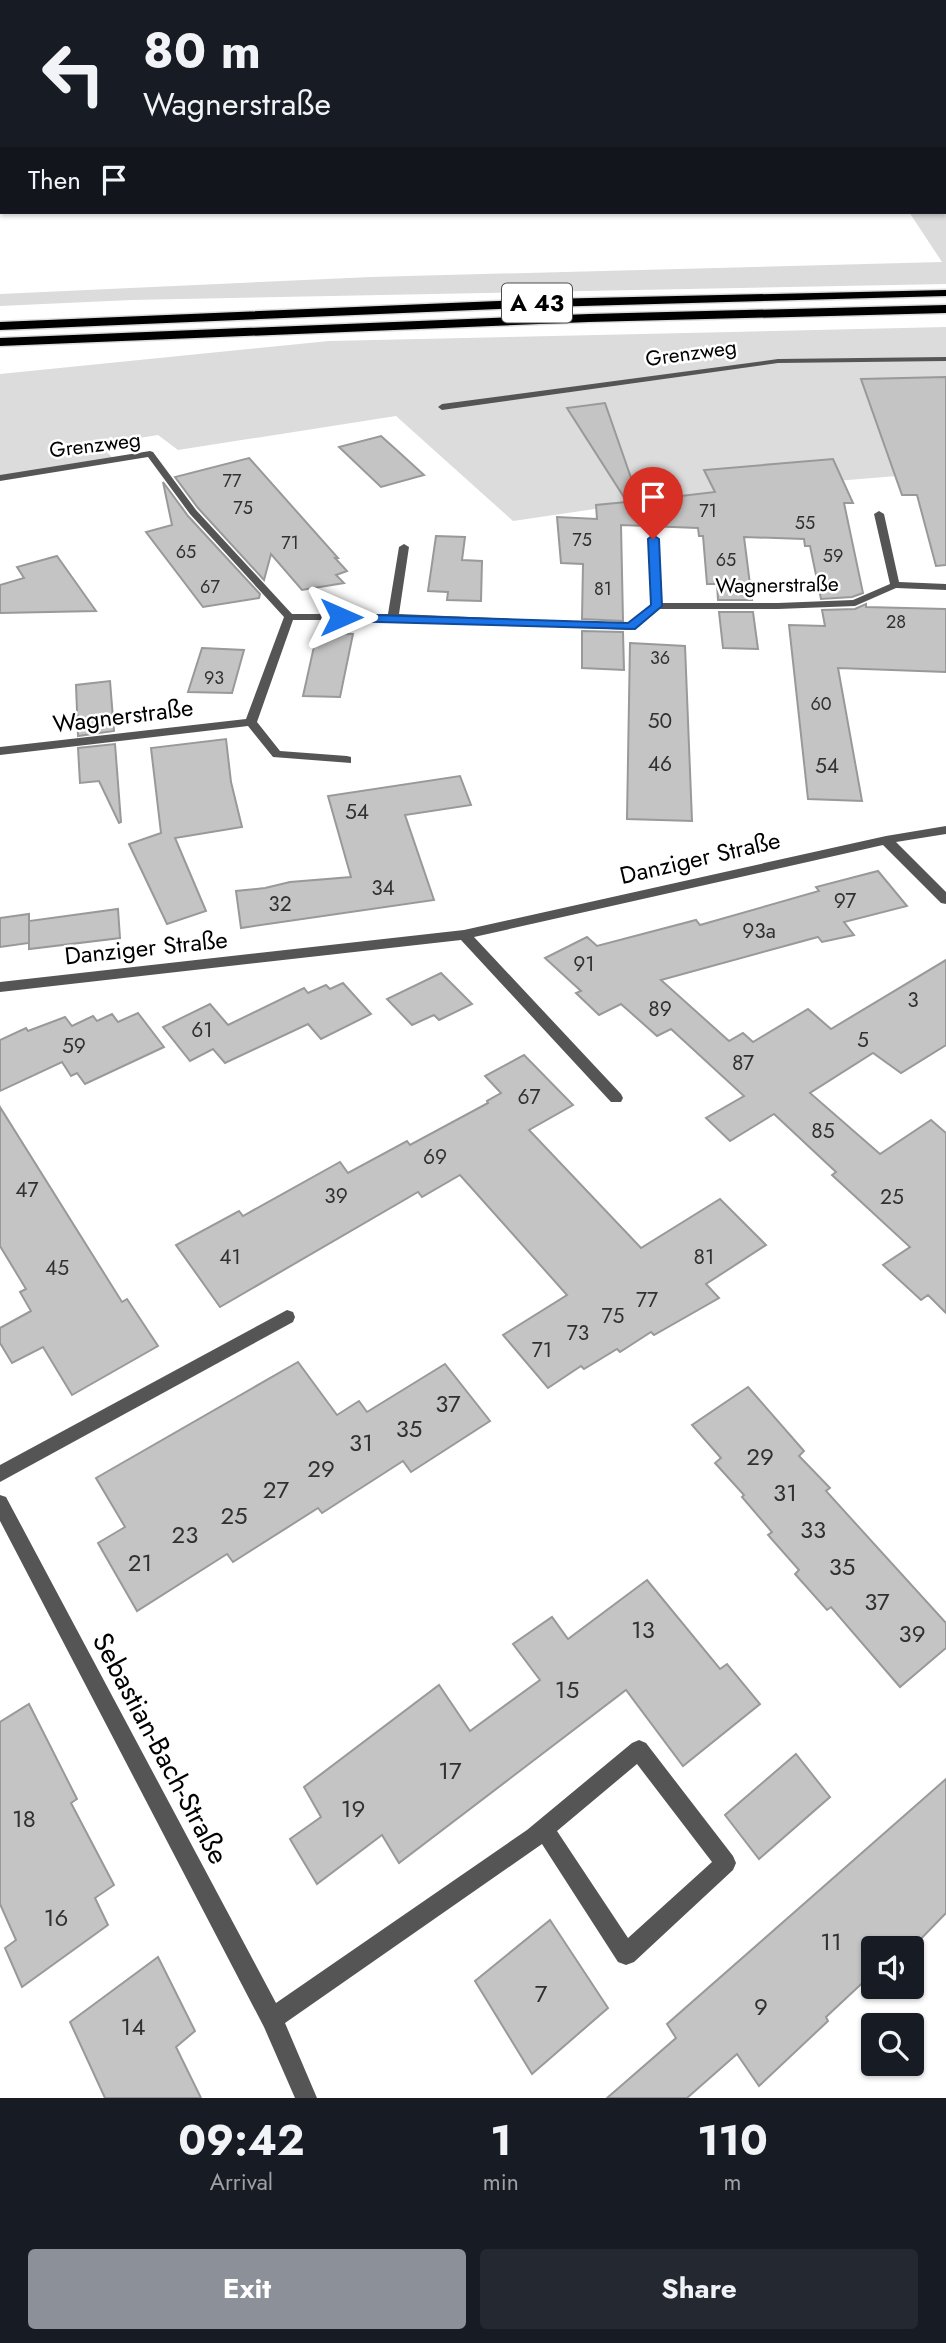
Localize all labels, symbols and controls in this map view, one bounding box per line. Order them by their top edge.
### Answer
text: 80 m [143,16,261,86]
icon: left [28,28,119,119]
text: Wagnerstraße [143,81,331,127]
text: Then [28,161,81,199]
icon: arrive [95,161,133,199]
road number: A 43 [502,284,572,322]
street label: Grenzweg [643,332,739,374]
street label: Grenzweg [48,425,142,465]
pin [623,467,683,539]
house number: 77 [223,468,242,494]
icon: arrive [634,478,672,516]
house number: 75 [233,495,253,521]
house number: 71 [699,498,717,524]
house number: 55 [795,510,815,536]
house number: 75 [572,527,592,553]
house number: 71 [281,530,299,556]
house number: 65 [176,539,196,565]
house number: 59 [823,543,843,569]
house number: 65 [716,547,736,573]
street label: Wagnerstraße [715,569,839,601]
house number: 67 [200,574,220,600]
house number: 81 [594,576,612,602]
position arrow [304,580,378,654]
house number: 28 [886,609,906,635]
house number: 36 [650,645,670,671]
house number: 93 [204,665,224,691]
street label: Wagnerstraße [51,690,195,741]
house number: 60 [810,691,832,717]
house number: 50 [648,706,672,736]
house number: 46 [648,749,672,779]
house number: 54 [815,751,839,781]
house number: 54 [345,797,369,827]
street label: Danziger Straße [616,822,784,893]
house number: 34 [371,873,395,903]
house number: 97 [834,886,856,916]
house number: 32 [268,889,292,919]
house number: 93a [742,916,776,946]
street label: Danziger Straße [63,922,229,973]
house number: 91 [573,949,595,979]
house number: 3 [907,985,919,1015]
house number: 89 [648,994,672,1024]
house number: 61 [191,1015,213,1045]
house number: 5 [857,1025,869,1055]
house number: 59 [62,1031,86,1061]
house number: 87 [732,1048,754,1078]
house number: 67 [517,1082,541,1112]
house number: 85 [811,1116,835,1146]
house number: 69 [423,1142,447,1172]
house number: 47 [15,1175,39,1205]
house number: 39 [324,1181,348,1211]
house number: 25 [880,1182,904,1212]
house number: 41 [219,1242,241,1272]
house number: 81 [694,1242,714,1272]
house number: 45 [45,1253,69,1283]
house number: 77 [636,1285,658,1315]
house number: 75 [602,1301,624,1331]
house number: 73 [567,1318,589,1348]
house number: 71 [532,1335,552,1365]
house number: 37 [435,1386,461,1421]
house number: 35 [396,1411,422,1446]
house number: 31 [349,1425,373,1460]
house number: 29 [746,1439,774,1474]
house number: 29 [307,1451,335,1486]
house number: 27 [263,1472,290,1507]
house number: 31 [773,1475,797,1510]
house number: 25 [220,1498,248,1533]
house number: 33 [800,1512,826,1547]
house number: 23 [172,1517,198,1552]
house number: 21 [128,1545,152,1580]
house number: 35 [829,1549,855,1584]
house number: 37 [864,1584,890,1619]
house number: 13 [631,1612,655,1647]
house number: 39 [899,1616,925,1651]
street label: Sebastian-Bach-Straße [82,1625,239,1871]
house number: 15 [555,1672,579,1707]
house number: 17 [438,1753,462,1788]
house number: 19 [341,1791,365,1826]
house number: 18 [12,1801,36,1836]
house number: 16 [44,1900,68,1935]
house number: 11 [820,1924,842,1959]
map controls [861,1936,924,2076]
button: sound [861,1936,924,1999]
house number: 7 [535,1976,548,2011]
house number: 9 [754,1989,768,2024]
house number: 14 [121,2009,145,2044]
button: search [861,2013,924,2076]
text: 09:42 [178,2110,305,2171]
text: 1 [490,2110,512,2171]
text: 110 [697,2110,768,2171]
text: Arrival [210,2165,273,2199]
text: min [483,2165,519,2199]
text: m [723,2165,741,2199]
button: Exit [28,2249,466,2329]
button: Share [480,2249,918,2329]

